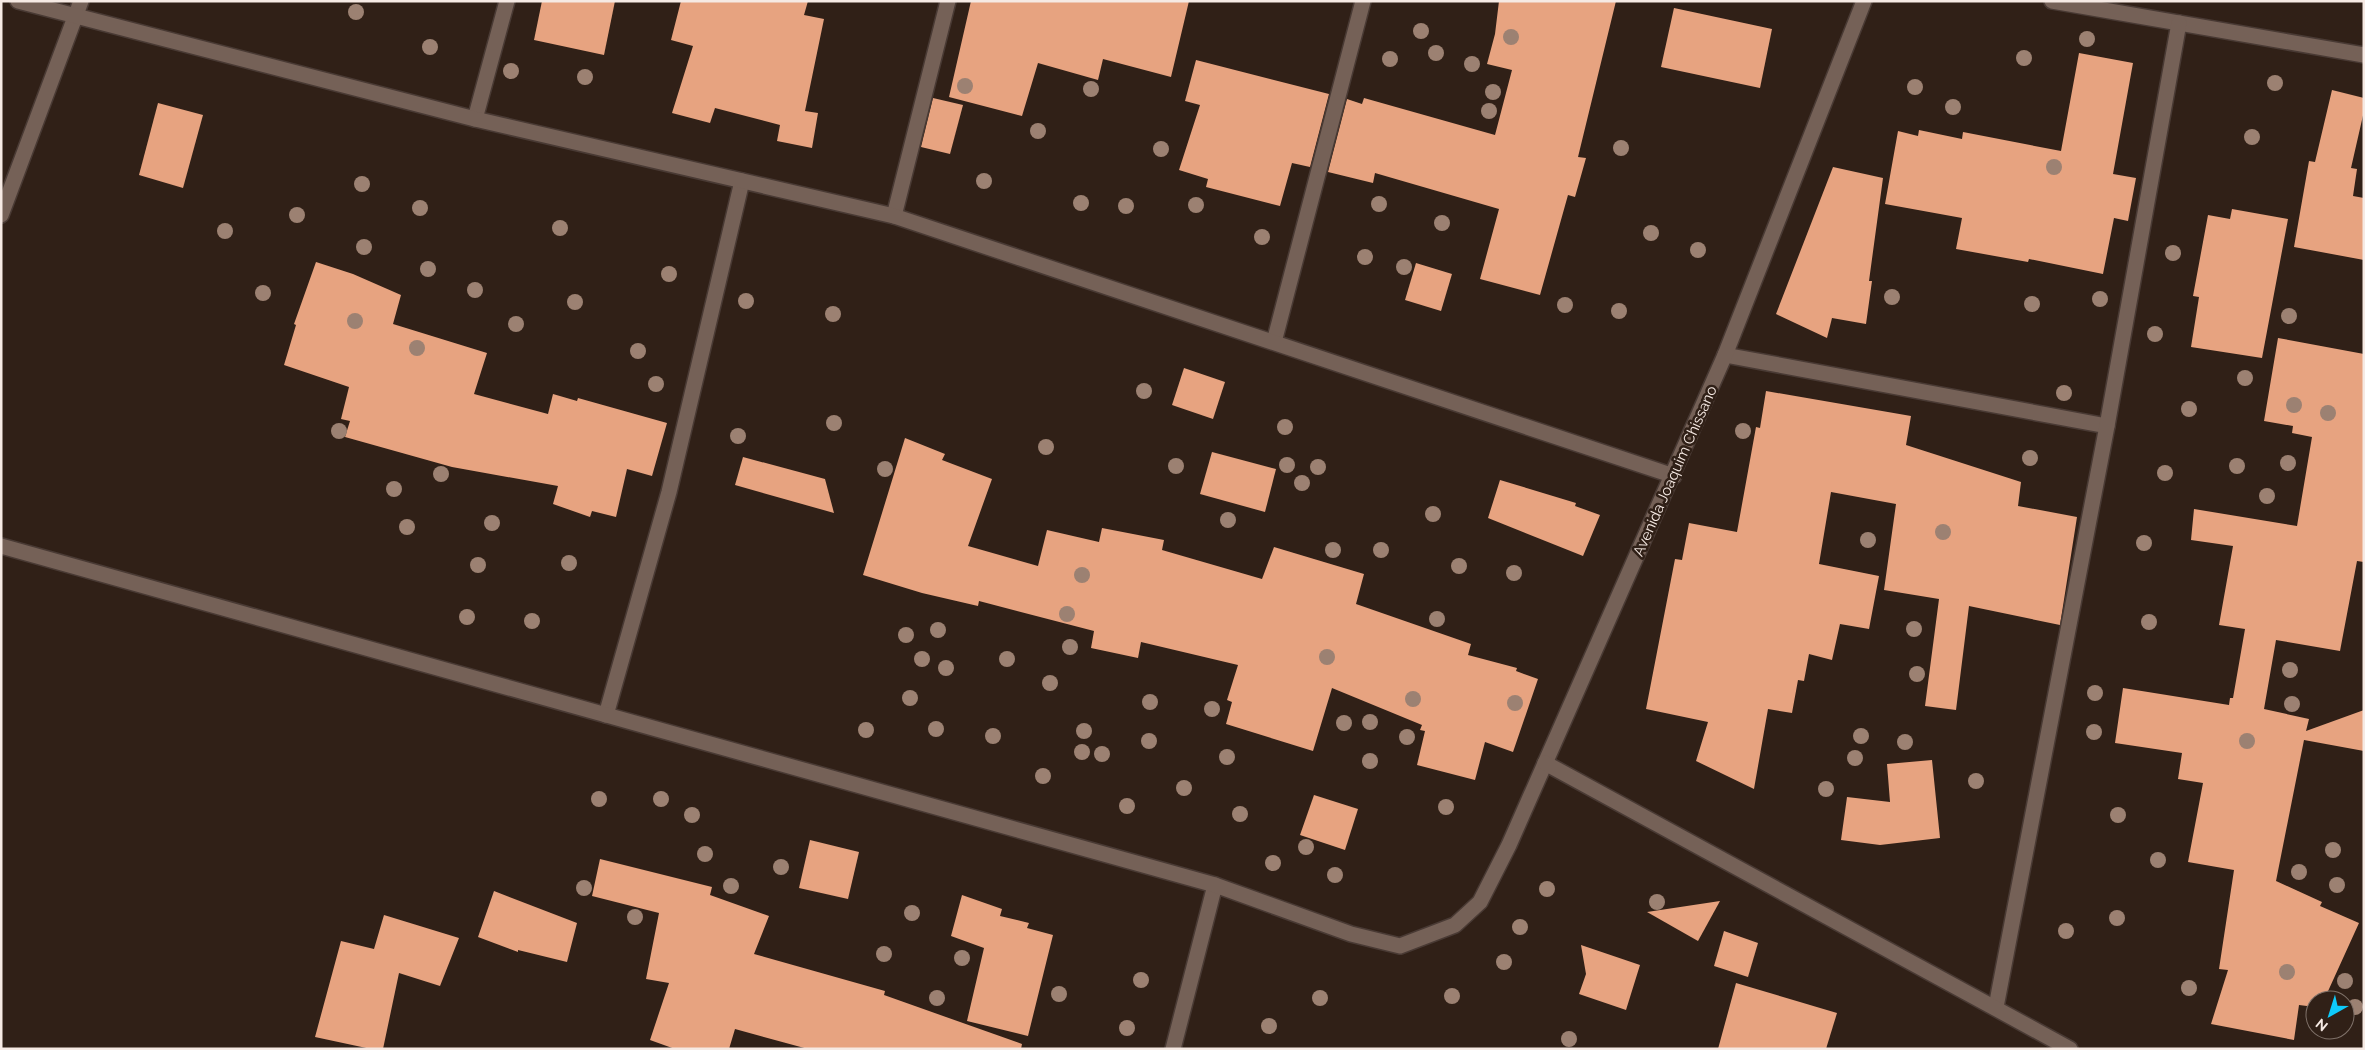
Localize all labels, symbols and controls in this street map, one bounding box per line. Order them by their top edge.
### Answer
street label: Avenida Joaquim Chissano [1629,383,1721,559]
north arrow [2305,990,2355,1040]
text: N [2313,1016,2331,1035]

